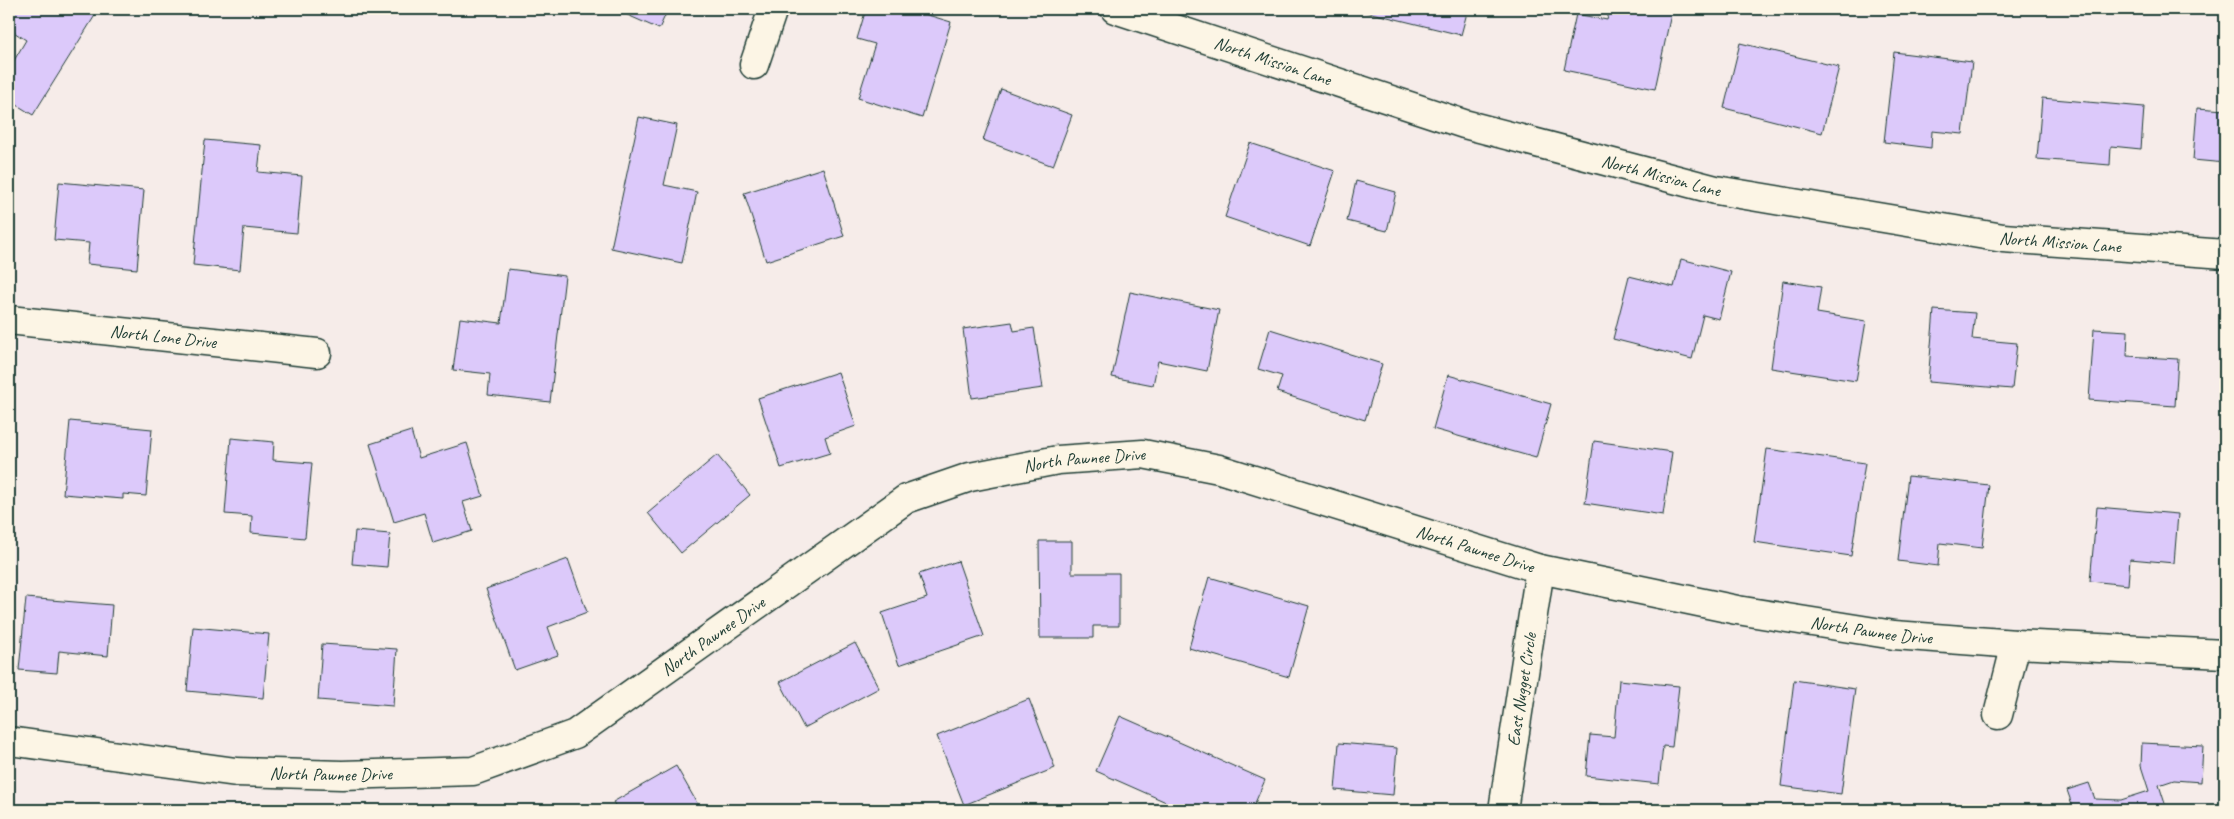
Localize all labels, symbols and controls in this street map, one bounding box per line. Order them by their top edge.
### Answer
street label: North Mission Lane [1211,31,1335,91]
street label: North Mission Lane [1599,149,1723,202]
street label: North Mission Lane [1998,227,2123,258]
street label: North Lone Drive [109,320,218,353]
street label: North Pawnee Drive [1021,443,1147,477]
street label: North Pawnee Drive [1414,520,1538,578]
street label: North Pawnee Drive [657,591,770,680]
street label: North Pawnee Drive [1809,611,1934,649]
street label: East Nugget Circle [1502,630,1541,747]
street label: North Pawnee Drive [269,762,393,786]

